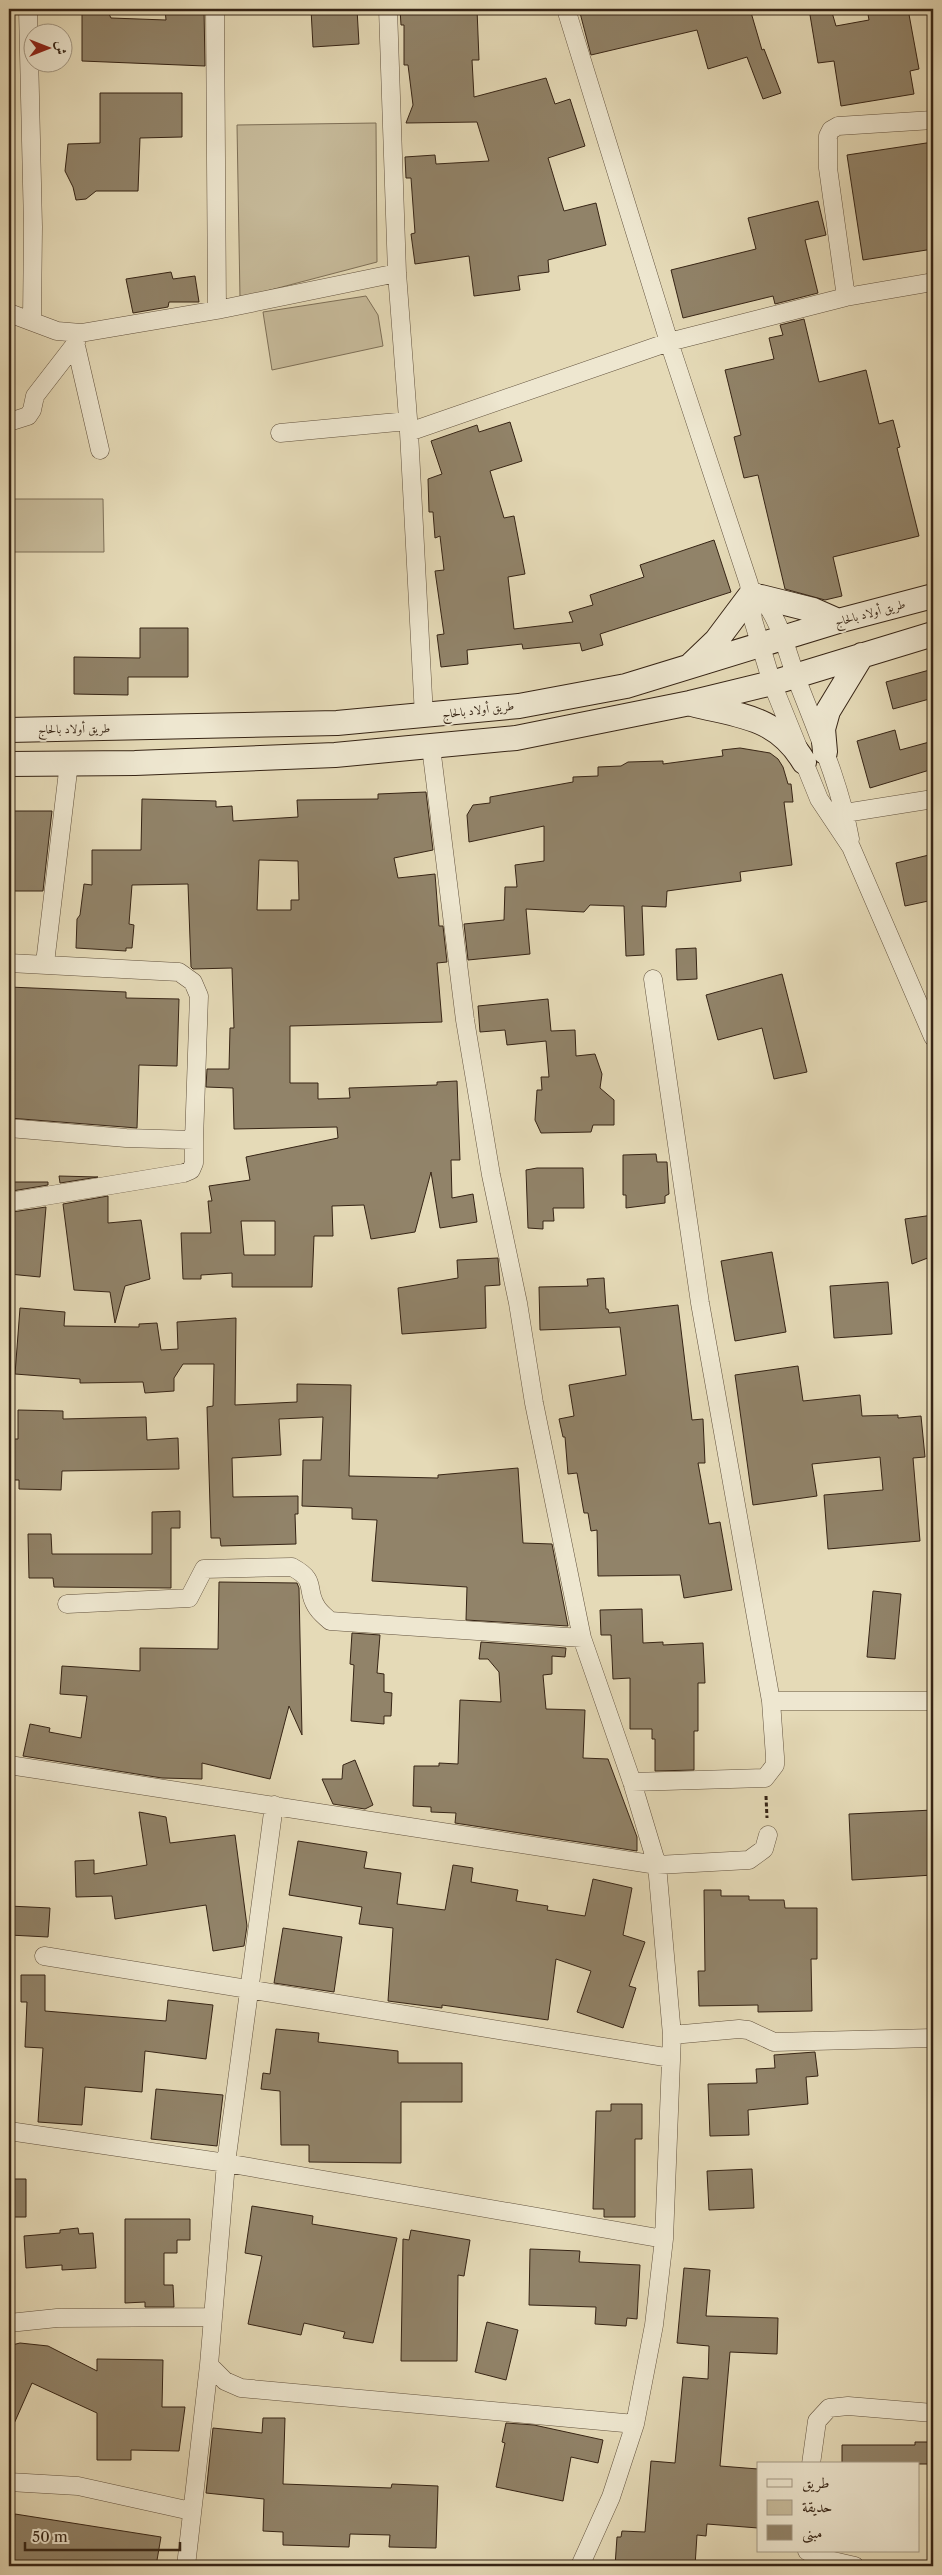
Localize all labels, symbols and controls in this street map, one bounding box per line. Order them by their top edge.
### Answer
north arrow [22,22,72,72]
text: ش [52,41,70,55]
street label: طريق أولاد بالحاج [833,596,908,633]
street label: طريق أولاد بالحاج [441,698,515,725]
street label: طريق أولاد بالحاج [38,720,111,741]
legend [757,2462,920,2552]
text: طريق [802,2473,829,2493]
text: حديقة [802,2497,832,2516]
scale bar [25,2520,180,2552]
text: مبنى [802,2523,822,2544]
text: 50 m [32,2527,68,2546]

